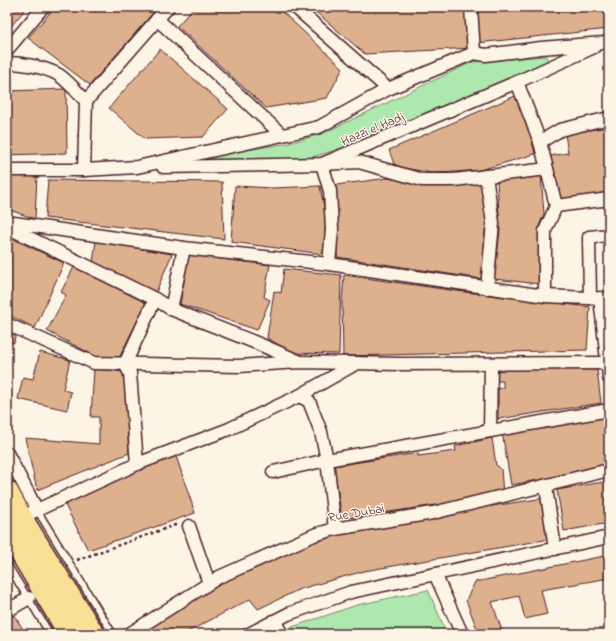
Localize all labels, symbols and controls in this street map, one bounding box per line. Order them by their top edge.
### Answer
street label: Hazzi el Hadj [338,107,407,151]
street label: Rue Dubai [327,499,386,528]

